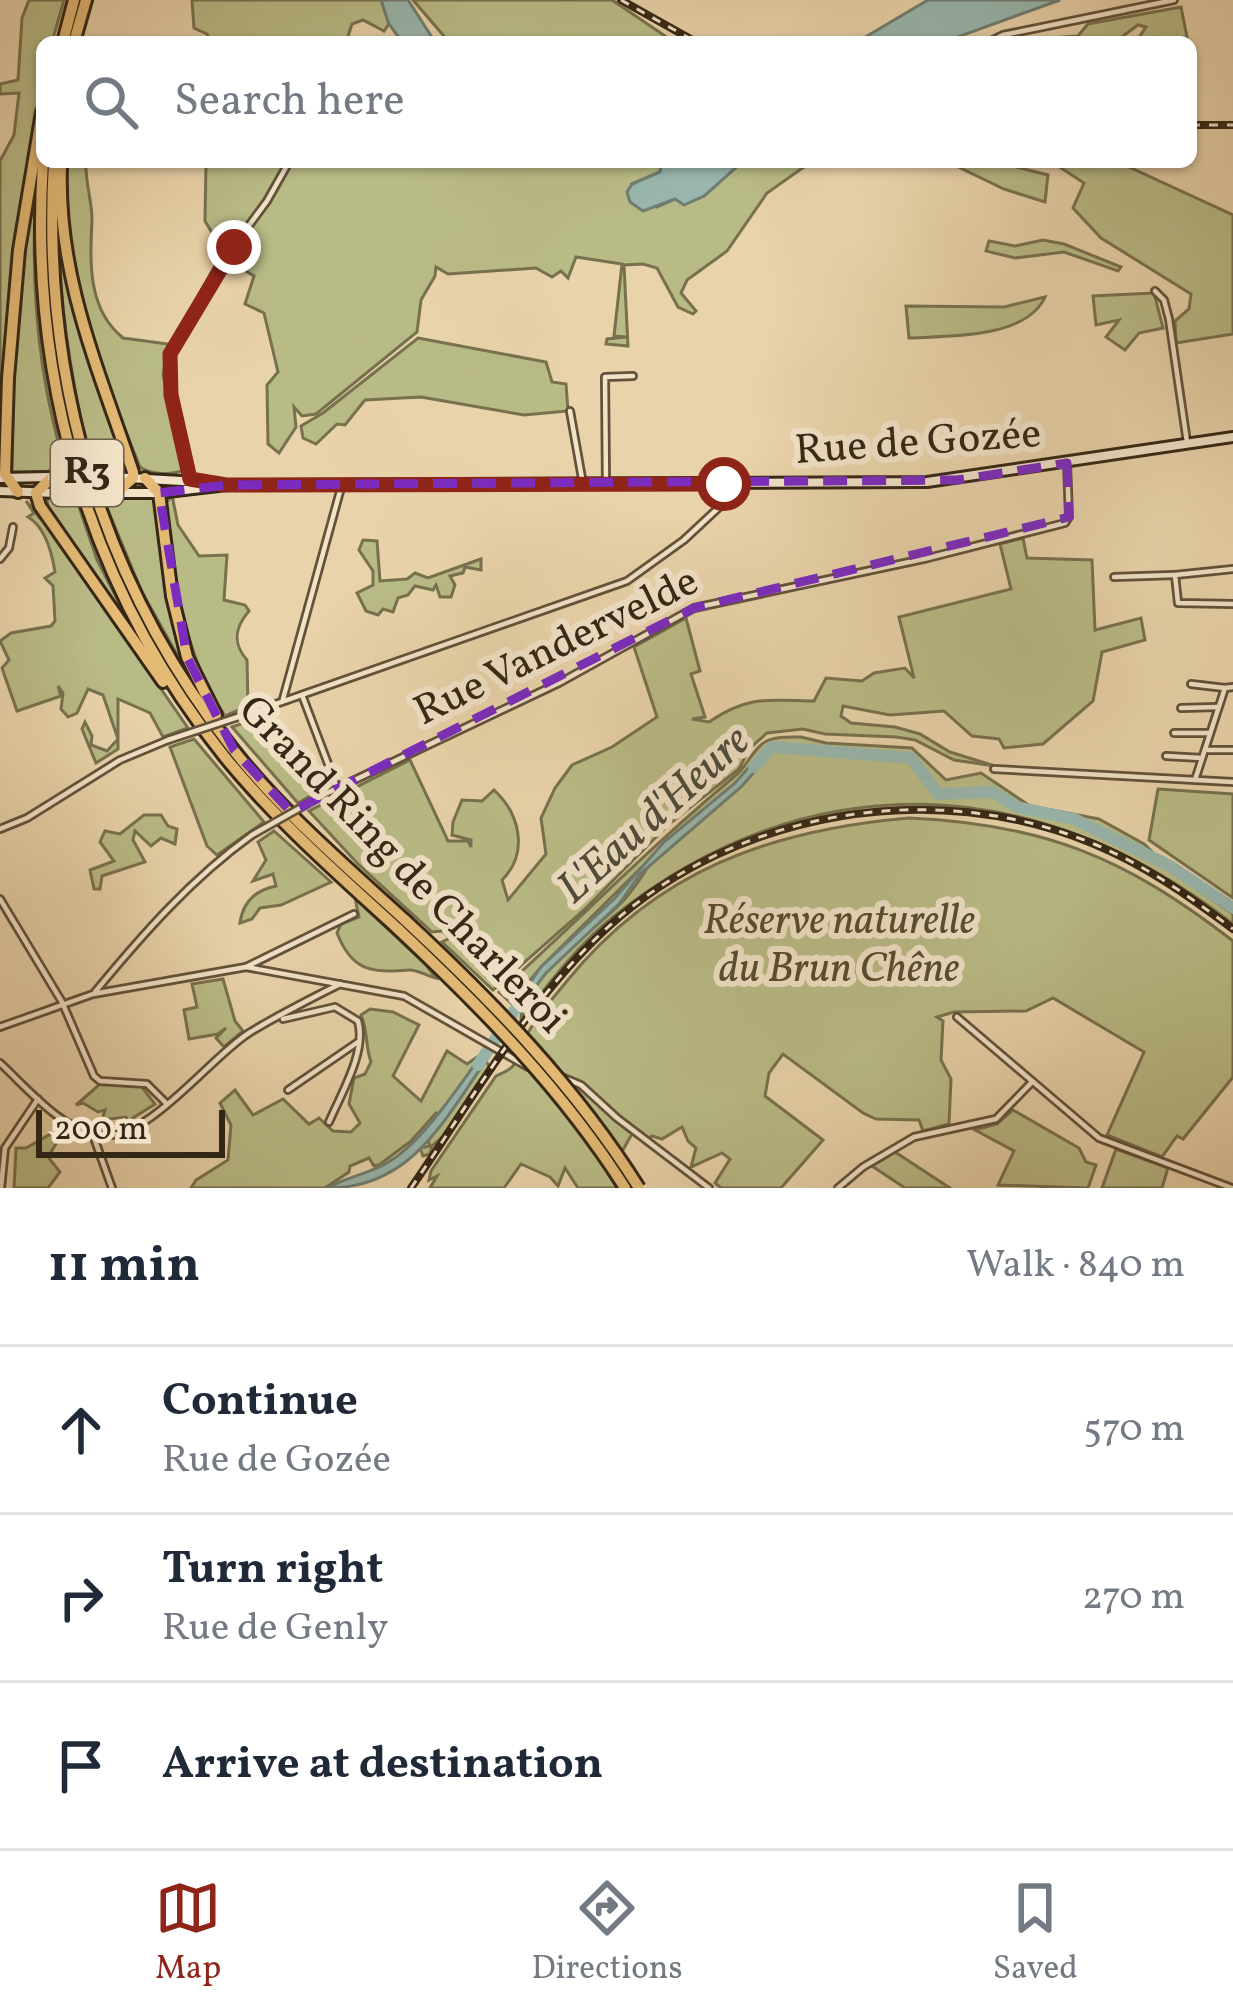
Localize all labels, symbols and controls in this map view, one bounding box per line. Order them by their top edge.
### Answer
search box [36,36,1197,168]
icon: search [78,69,144,135]
text: Search here [174,71,405,134]
route end [207,220,261,274]
street label: Rue de Gozée [793,406,1043,482]
road number: R3 [51,440,123,506]
route start [697,457,751,511]
street label: Rue Vandervelde [405,554,709,742]
street label: Grand Ring de Charleroi [223,683,579,1049]
water label: L'Eau d'Heure [545,712,766,920]
park label: Réserve naturelle du Brun Chêne [703,893,975,1000]
scale bar [36,1104,225,1157]
text: 200 m [54,1108,148,1154]
text: 11 min [48,1231,200,1302]
text: Walk · 840 m [966,1239,1185,1293]
text: Continue [162,1371,358,1434]
icon: ahead [48,1397,114,1463]
text: 570 m [1083,1403,1185,1457]
text: Rue de Gozée [162,1434,391,1488]
text: Turn right [162,1539,383,1602]
icon: right [48,1565,114,1631]
text: 270 m [1082,1571,1185,1625]
text: Rue de Genly [162,1602,388,1656]
icon: arrive [48,1733,114,1799]
text: Arrive at destination [162,1734,603,1797]
tab: Map [155,1875,221,1993]
tab: Directions [531,1875,683,1993]
tab: Saved [993,1875,1078,1993]

